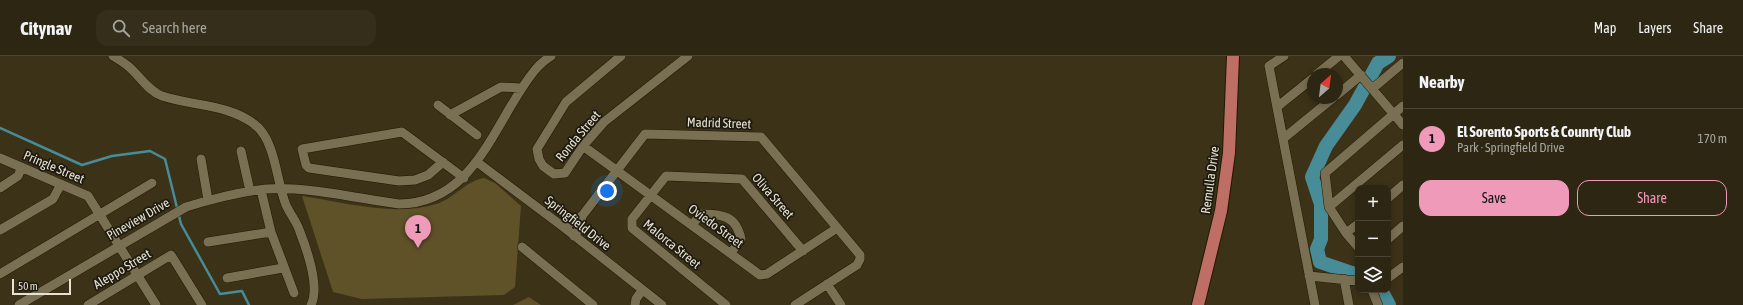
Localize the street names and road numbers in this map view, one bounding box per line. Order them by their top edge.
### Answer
street label: Ronda Street [553,107,604,164]
street label: Madrid Street [687,114,752,132]
street label: Remulla Drive [1198,145,1222,215]
street label: Pringle Street [21,147,87,187]
street label: Oliva Street [749,170,797,222]
street label: Springfield Drive [542,193,614,253]
street label: Pineview Drive [104,195,172,243]
street label: Oviedo Street [686,201,747,251]
street label: Malorca Street [640,216,704,272]
street label: Aleppo Street [91,246,154,292]

